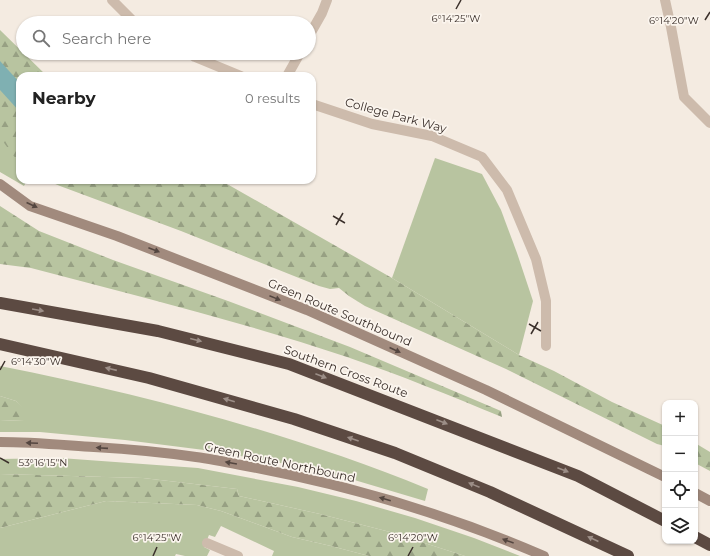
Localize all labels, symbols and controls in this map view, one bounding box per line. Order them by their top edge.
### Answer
text: 6°14'25"W [432,12,480,25]
text: 6°14'20"W [649,14,699,27]
search box [16,16,316,60]
icon: search [30,27,52,49]
text: Search here [62,29,151,48]
text: Nearby [32,88,96,108]
text: 0 results [245,90,300,106]
street label: College Park Way [344,94,449,136]
one-way arrow [27,203,39,209]
one-way arrow [149,248,161,254]
street label: Green Route Southbound [266,275,414,349]
one-way arrow [270,295,282,301]
one-way arrow [32,307,45,313]
one-way arrow [189,338,202,344]
street label: Southern Cross Route [282,342,410,400]
one-way arrow [389,347,400,353]
text: 6°14'30"W [11,355,61,368]
one-way arrow [105,366,117,372]
one-way arrow [315,373,327,379]
one-way arrow [223,397,235,403]
map controls [662,400,698,544]
button: + [662,400,698,436]
one-way arrow [436,420,448,426]
one-way arrow [347,435,359,441]
button: − [662,436,698,472]
street label: Green Route Northbound [203,439,357,485]
one-way arrow [26,440,38,447]
one-way arrow [96,444,108,451]
text: 53°16'15"N [19,456,67,469]
one-way arrow [225,460,237,466]
one-way arrow [557,467,569,473]
button: locate [662,472,698,508]
one-way arrow [468,482,480,488]
one-way arrow [379,496,391,502]
button: layers [662,508,698,544]
text: 6°14'25"W [133,531,181,544]
text: 6°14'20"W [388,531,438,544]
one-way arrow [587,536,598,542]
one-way arrow [502,537,514,543]

